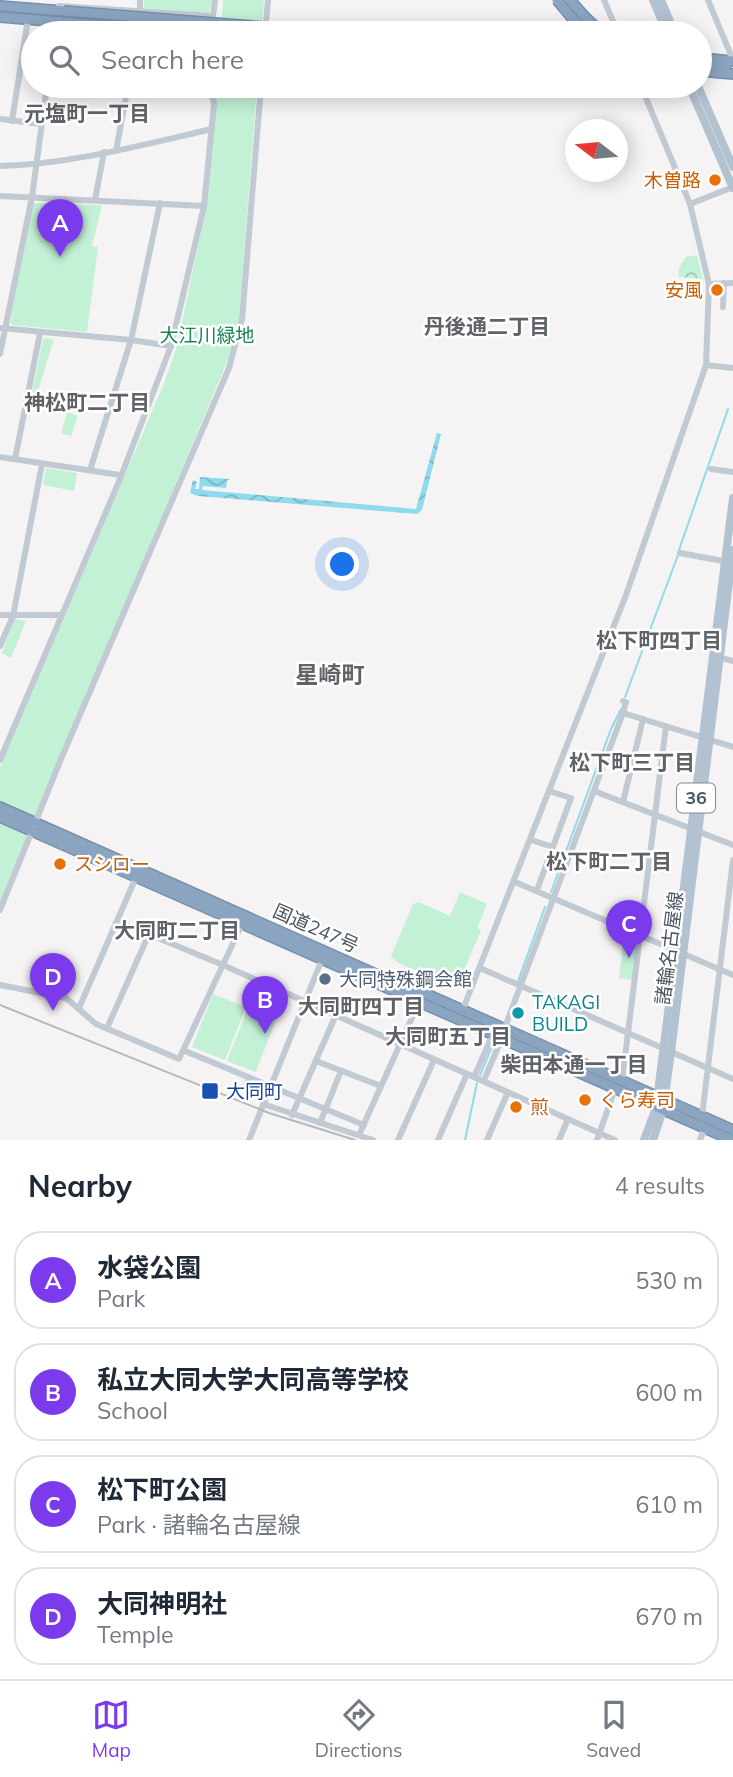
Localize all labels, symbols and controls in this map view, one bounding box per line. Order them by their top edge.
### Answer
search box [21,21,712,98]
icon: search [45,41,83,79]
text: Search here [101,43,244,76]
district label: 元塩町一丁目 [24,100,150,126]
north arrow [565,119,628,182]
place label: 木曽路 [644,168,701,192]
marker: 木曽路 [707,172,723,188]
pin: A [37,199,83,257]
place label: 安風 [665,278,703,302]
marker: 安風 [709,282,725,298]
district label: 丹後通二丁目 [424,313,550,339]
park label: 大江川緑地 [159,323,255,347]
district label: 神松町二丁目 [24,389,150,415]
your location [325,547,359,581]
district label: 松下町四丁目 [596,627,722,653]
district label: 星崎町 [296,660,365,689]
district label: 松下町三丁目 [569,749,695,775]
road number: 36 [677,784,715,812]
district label: 松下町二丁目 [546,848,672,874]
place label: スシロー [74,852,150,876]
marker: スシロー [52,856,68,872]
street label: 諸輪名古屋線 [650,890,688,1006]
street label: 国道247号 [269,898,363,958]
pin: C [606,900,652,958]
district label: 大同町二丁目 [114,917,240,943]
pin: D [30,953,76,1011]
place label: 大同特殊鋼会館 [339,967,472,991]
marker: 大同特殊鋼会館 [317,971,333,987]
pin: B [242,976,288,1034]
place label: TAKAGI BUILD [532,990,600,1036]
district label: 大同町四丁目 [298,993,424,1019]
marker: TAKAGI BUILD [510,1005,526,1021]
district label: 大同町五丁目 [385,1023,511,1049]
district label: 柴田本通一丁目 [501,1051,648,1077]
place label: 大同町 [226,1079,283,1103]
marker: 大同町 [200,1081,220,1101]
place label: くら寿司 [599,1088,675,1112]
marker: くら寿司 [577,1092,593,1108]
place label: 煎 [530,1095,549,1119]
marker: 煎 [508,1099,524,1115]
text: Nearby [28,1167,132,1205]
text: 4 results [615,1171,705,1200]
text: 水袋公園 [97,1251,201,1284]
text: A [44,1266,62,1295]
text: 530 m [635,1266,703,1295]
text: Park [97,1284,145,1313]
text: 私立大同大学大同高等学校 [97,1363,409,1396]
text: B [45,1378,61,1407]
text: 600 m [635,1378,703,1407]
text: School [97,1396,168,1425]
text: 松下町公園 [97,1473,227,1506]
text: C [45,1490,61,1519]
text: 610 m [635,1490,703,1519]
text: Park · 諸輪名古屋線 [97,1510,301,1539]
text: 大同神明社 [97,1587,227,1620]
text: D [44,1602,62,1631]
text: 670 m [635,1602,703,1631]
text: Temple [97,1620,174,1649]
tab: Map [92,1696,131,1762]
tab: Directions [315,1696,403,1762]
tab: Saved [586,1696,641,1762]

